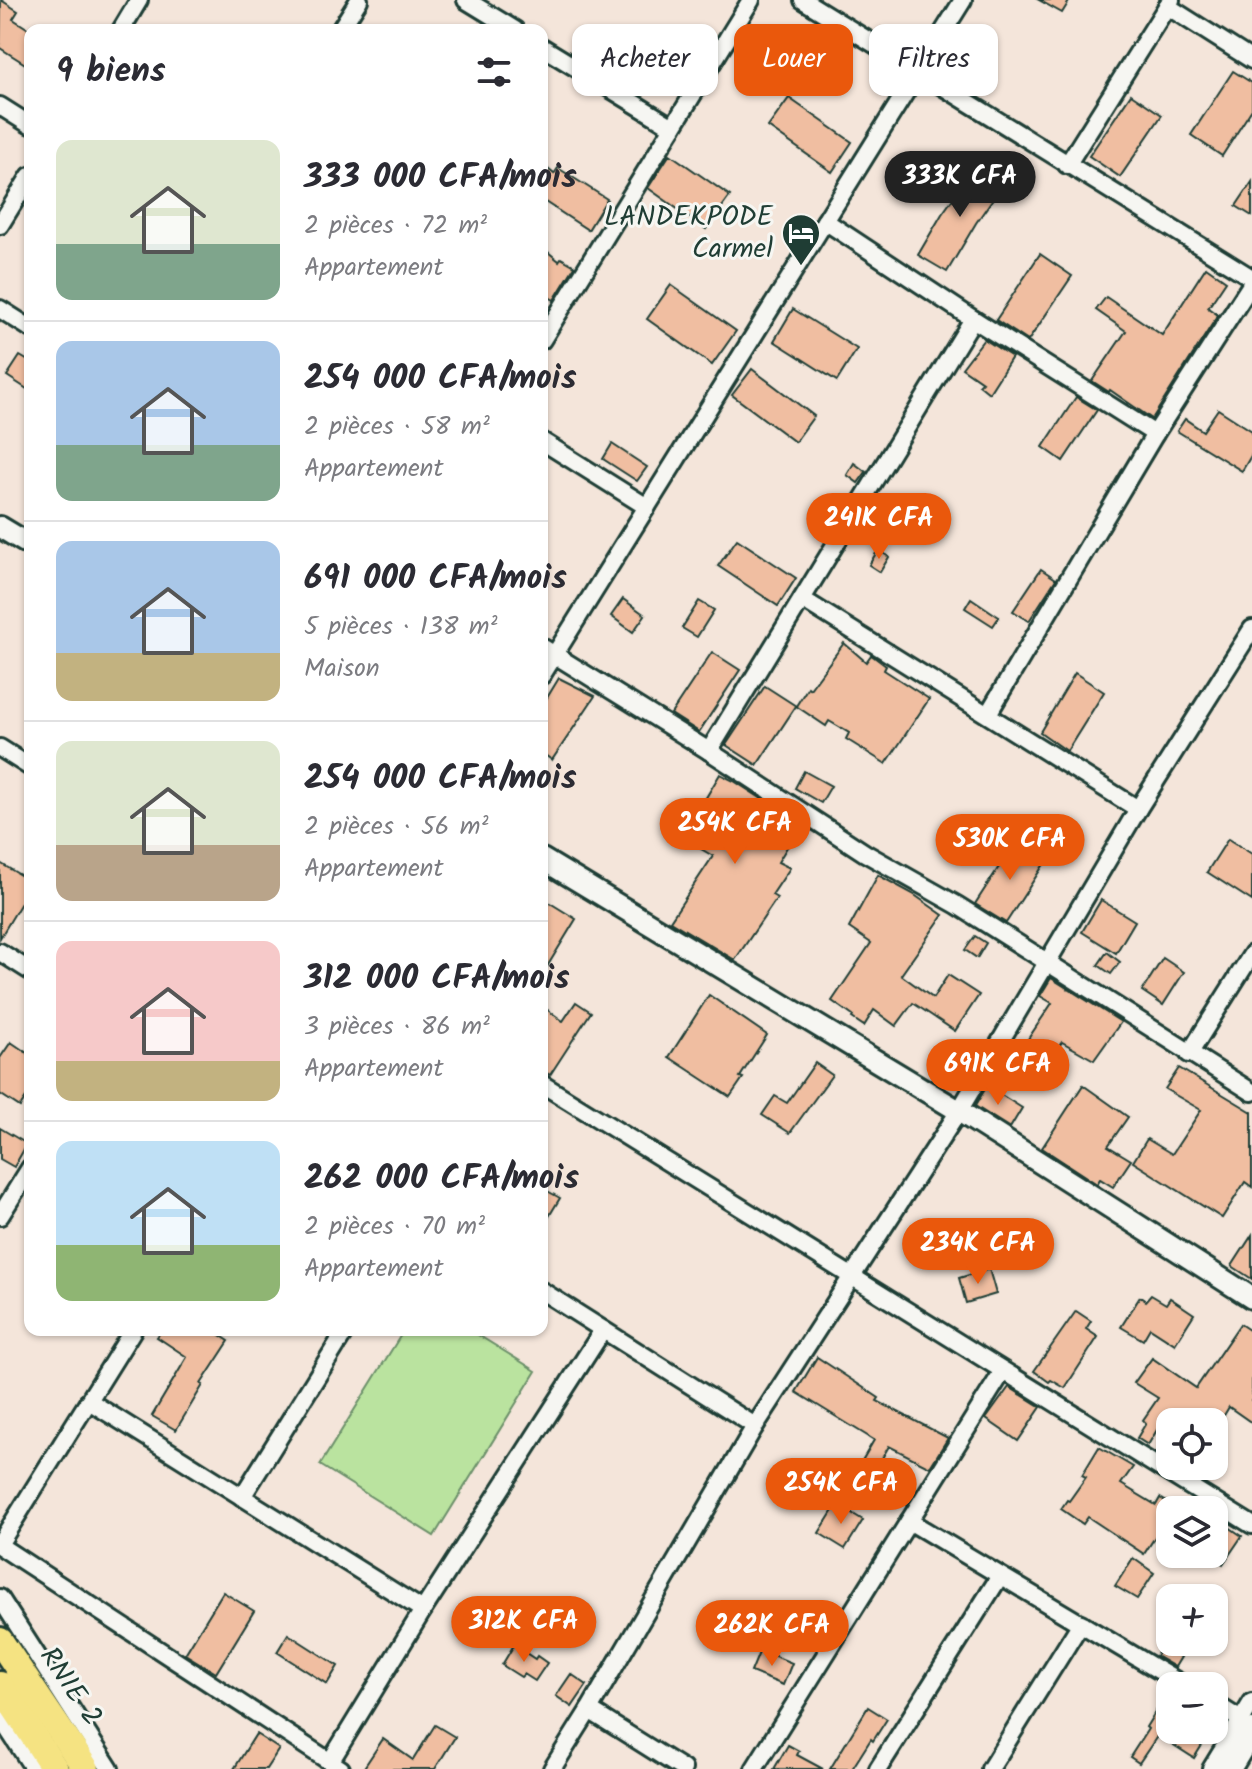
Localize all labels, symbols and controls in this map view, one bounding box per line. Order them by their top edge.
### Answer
chip: Acheter [572,24,718,96]
chip: Louer [734,24,853,96]
chip: Filtres [869,24,998,96]
text: 9 biens [56,45,166,99]
icon: filters [472,50,516,94]
text: 333 000 CFA/mois [304,151,577,205]
pin: 333K CFA [877,151,1043,219]
text: 333K CFA [903,156,1017,198]
icon: home [120,172,216,268]
place label: LANDEKPODE Carmel [604,195,774,272]
text: 2 pièces · 72 m² [304,205,487,247]
hotel icon: LANDEKPODE Carmel [780,212,822,267]
text: Appartement [304,247,444,289]
text: 254 000 CFA/mois [304,352,577,406]
icon: home [120,373,216,469]
text: 2 pièces · 58 m² [304,406,490,448]
text: Appartement [304,448,444,490]
pin: 241K CFA [796,493,962,561]
text: 241K CFA [824,498,934,540]
text: 691 000 CFA/mois [304,552,567,606]
icon: home [120,573,216,669]
text: 5 pièces · 138 m² [304,606,498,648]
text: Maison [304,648,380,690]
text: 254 000 CFA/mois [304,752,577,806]
icon: home [120,773,216,869]
pin: 254K CFA [652,798,818,866]
text: 254K CFA [678,803,792,845]
text: 2 pièces · 56 m² [304,806,488,848]
pin: 530K CFA [927,814,1093,882]
text: 530K CFA [954,819,1066,861]
text: Appartement [304,848,444,890]
text: 312 000 CFA/mois [304,952,570,1006]
icon: home [120,973,216,1069]
text: 3 pièces · 86 m² [304,1006,490,1048]
pin: 691K CFA [915,1039,1081,1107]
text: 691K CFA [944,1044,1052,1086]
text: Appartement [304,1048,444,1090]
text: 262 000 CFA/mois [304,1152,579,1206]
icon: home [120,1173,216,1269]
text: 2 pièces · 70 m² [304,1206,485,1248]
pin: 234K CFA [895,1218,1061,1286]
text: 234K CFA [920,1223,1036,1265]
text: Appartement [304,1248,444,1290]
map controls [1156,1408,1228,1744]
button: locate [1156,1408,1228,1480]
pin: 254K CFA [758,1458,924,1526]
text: 254K CFA [784,1463,898,1505]
button: layers [1156,1496,1228,1568]
button: + [1156,1584,1228,1656]
pin: 312K CFA [441,1596,607,1664]
pin: 262K CFA [689,1600,855,1668]
text: 312K CFA [469,1601,579,1643]
text: 262K CFA [714,1605,830,1647]
street label: RNIE 2 [27,1638,113,1736]
button: − [1156,1672,1228,1744]

